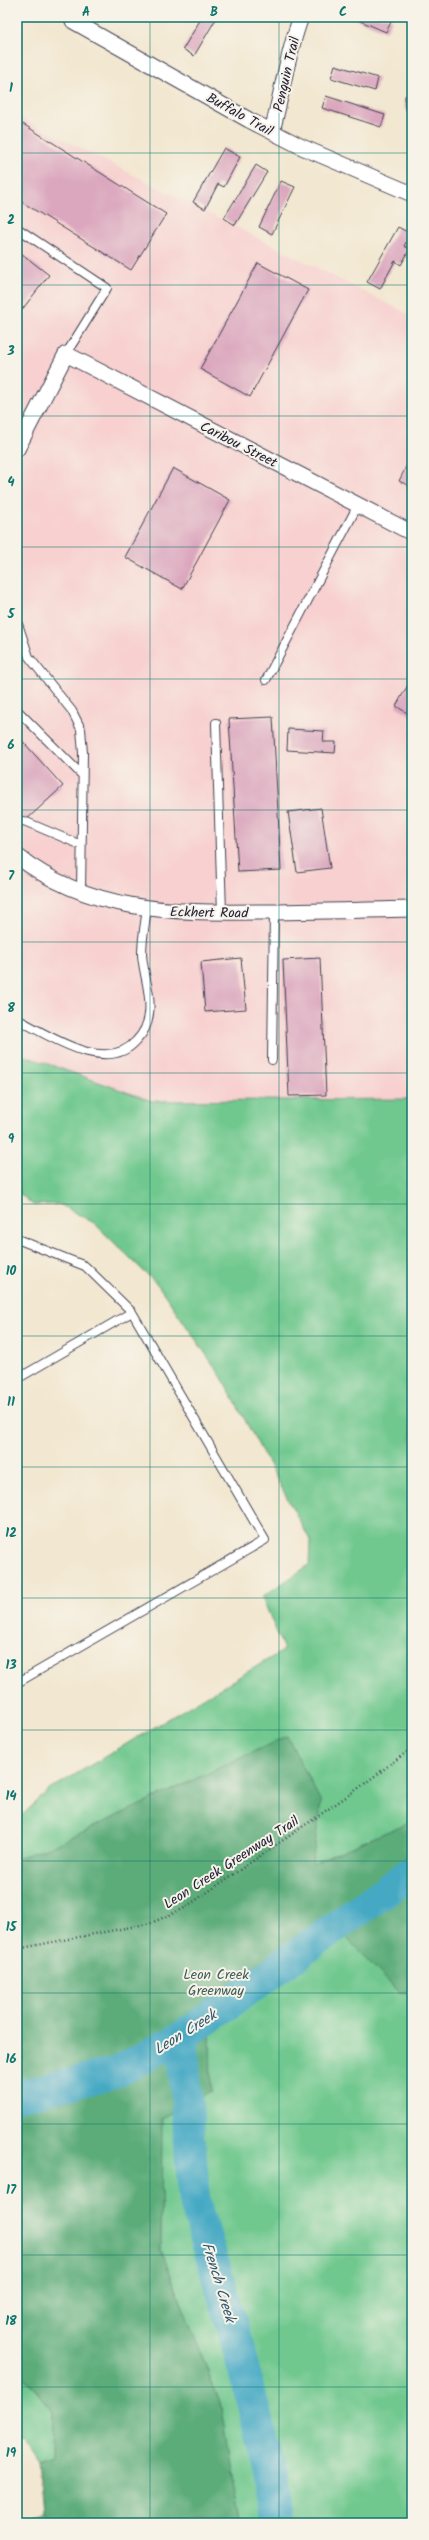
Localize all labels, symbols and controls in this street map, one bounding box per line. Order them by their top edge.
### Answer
text: A [82,2,90,23]
text: B [210,2,218,23]
text: C [339,2,347,23]
street label: Penguin Trail [268,34,306,114]
text: 1 [9,78,13,99]
street label: Buffalo Trail [202,87,278,143]
text: 2 [7,210,15,231]
text: 3 [6,341,15,362]
street label: Caribou Street [196,416,282,474]
text: 4 [7,472,15,493]
text: 5 [7,604,16,625]
text: 6 [7,735,15,756]
text: 7 [8,866,15,887]
street label: Eckhert Road [170,901,249,925]
text: 8 [7,998,15,1019]
text: 9 [8,1129,15,1150]
text: 10 [6,1261,17,1282]
text: 11 [7,1392,15,1413]
text: 12 [5,1523,17,1544]
text: 13 [5,1655,17,1676]
text: 14 [5,1786,17,1807]
street label: Leon Creek Greenway Trail [159,1810,304,1915]
text: 15 [6,1917,18,1938]
park label: Leon Creek Greenway [183,1964,249,2002]
water label: Leon Creek [149,2003,223,2062]
text: 16 [6,2049,16,2070]
text: 17 [6,2180,17,2201]
water label: French Creek [194,2239,242,2327]
text: 18 [5,2311,17,2332]
text: 19 [6,2443,17,2464]

